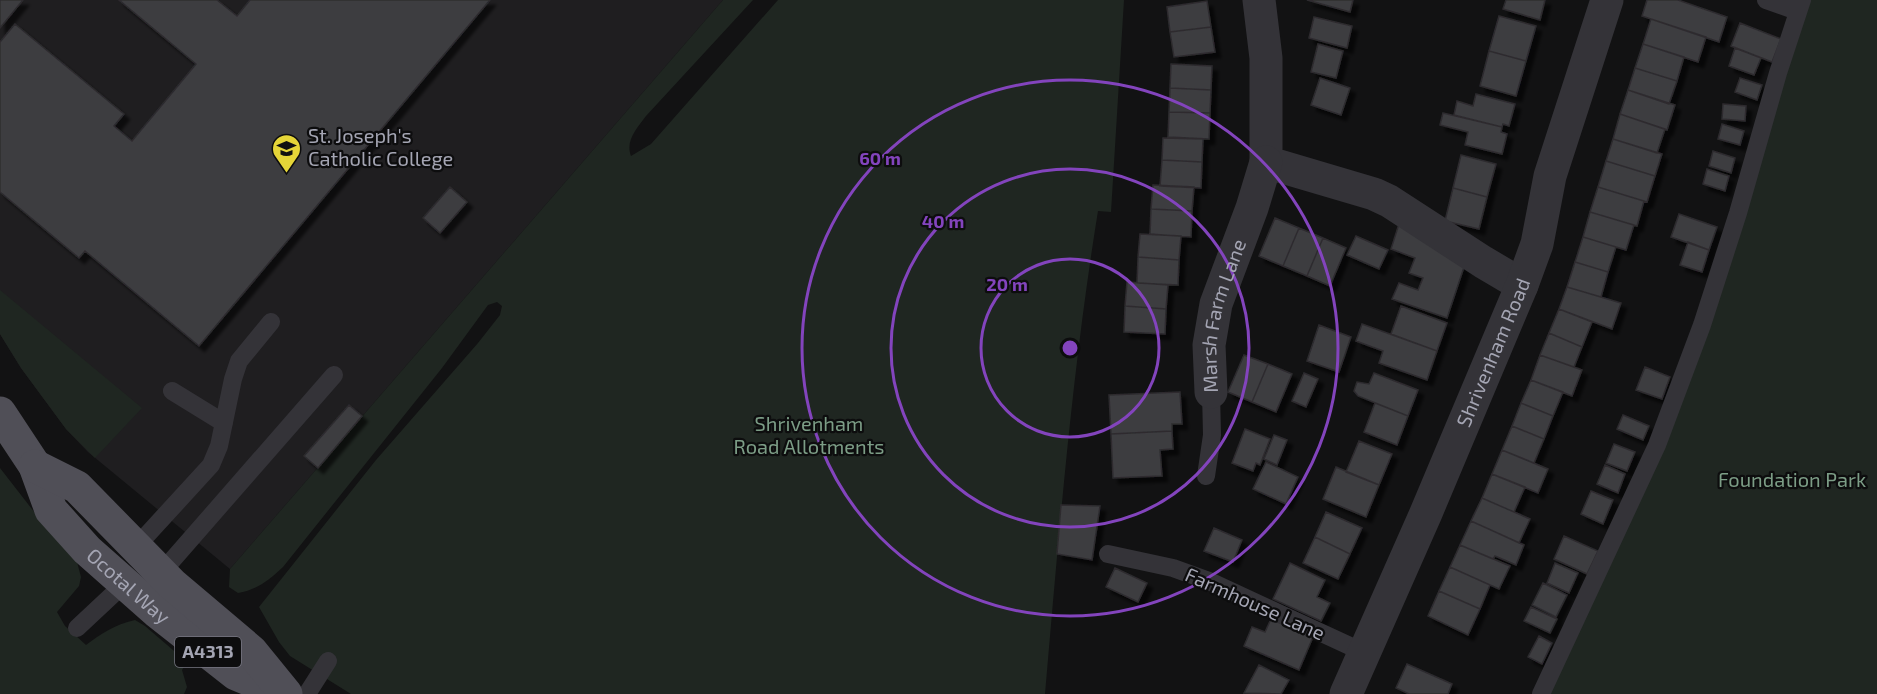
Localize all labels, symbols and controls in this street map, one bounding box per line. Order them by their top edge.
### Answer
place label: St. Joseph's Catholic College [308,123,453,170]
school or university icon: St. Joseph's Catholic College [271,132,303,174]
text: 60 m [859,147,901,169]
text: 40 m [922,210,964,232]
street label: Marsh Farm Lane [1196,236,1250,393]
text: 20 m [986,273,1028,295]
street label: Shrivenham Road [1451,274,1535,430]
centre of rings [1060,338,1080,358]
park label: Shrivenham Road Allotments [734,411,884,458]
park label: Foundation Park [1718,467,1866,491]
street label: Ocotal Way [82,543,176,629]
street label: Farmhouse Lane [1182,562,1329,645]
road number: A4313 [175,637,241,667]

